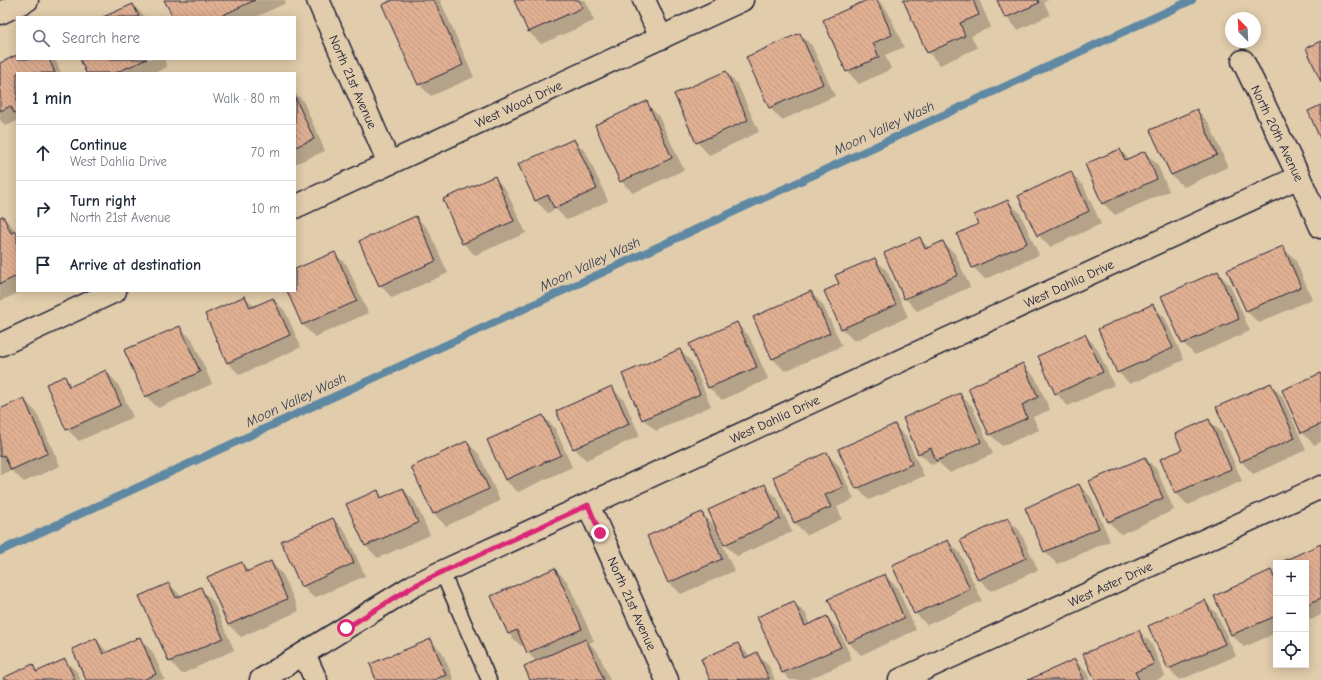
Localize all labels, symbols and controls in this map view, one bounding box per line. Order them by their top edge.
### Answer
north arrow [1225,12,1261,48]
search box [16,16,296,60]
icon: search [30,27,52,49]
text: Search here [62,29,140,47]
street label: North 21st Avenue [327,32,381,131]
street label: West Wood Drive [472,77,565,130]
street label: North 20th Avenue [1248,82,1308,184]
text: 1 min [32,89,72,108]
text: Walk · 80 m [213,91,280,106]
water label: Moon Valley Wash [830,97,937,159]
text: Continue [70,136,127,154]
icon: ahead [32,142,54,164]
text: 70 m [251,145,280,160]
text: West Dahlia Drive [70,154,167,169]
text: Turn right [70,192,136,210]
icon: right [32,198,54,220]
text: 10 m [252,201,280,216]
text: North 21st Avenue [70,210,171,225]
water label: Moon Valley Wash [536,233,643,295]
icon: arrive [32,254,54,276]
text: Arrive at destination [70,256,201,274]
street label: West Dahlia Drive [1021,256,1116,310]
water label: Moon Valley Wash [242,369,349,431]
street label: West Dahlia Drive [727,391,822,446]
route end [591,524,609,542]
street label: North 21st Avenue [605,554,660,653]
street label: West Aster Drive [1066,558,1155,609]
map controls [1273,560,1309,668]
button: + [1273,560,1309,596]
button: − [1273,596,1309,632]
route start [337,619,355,637]
button: locate [1273,632,1309,668]

